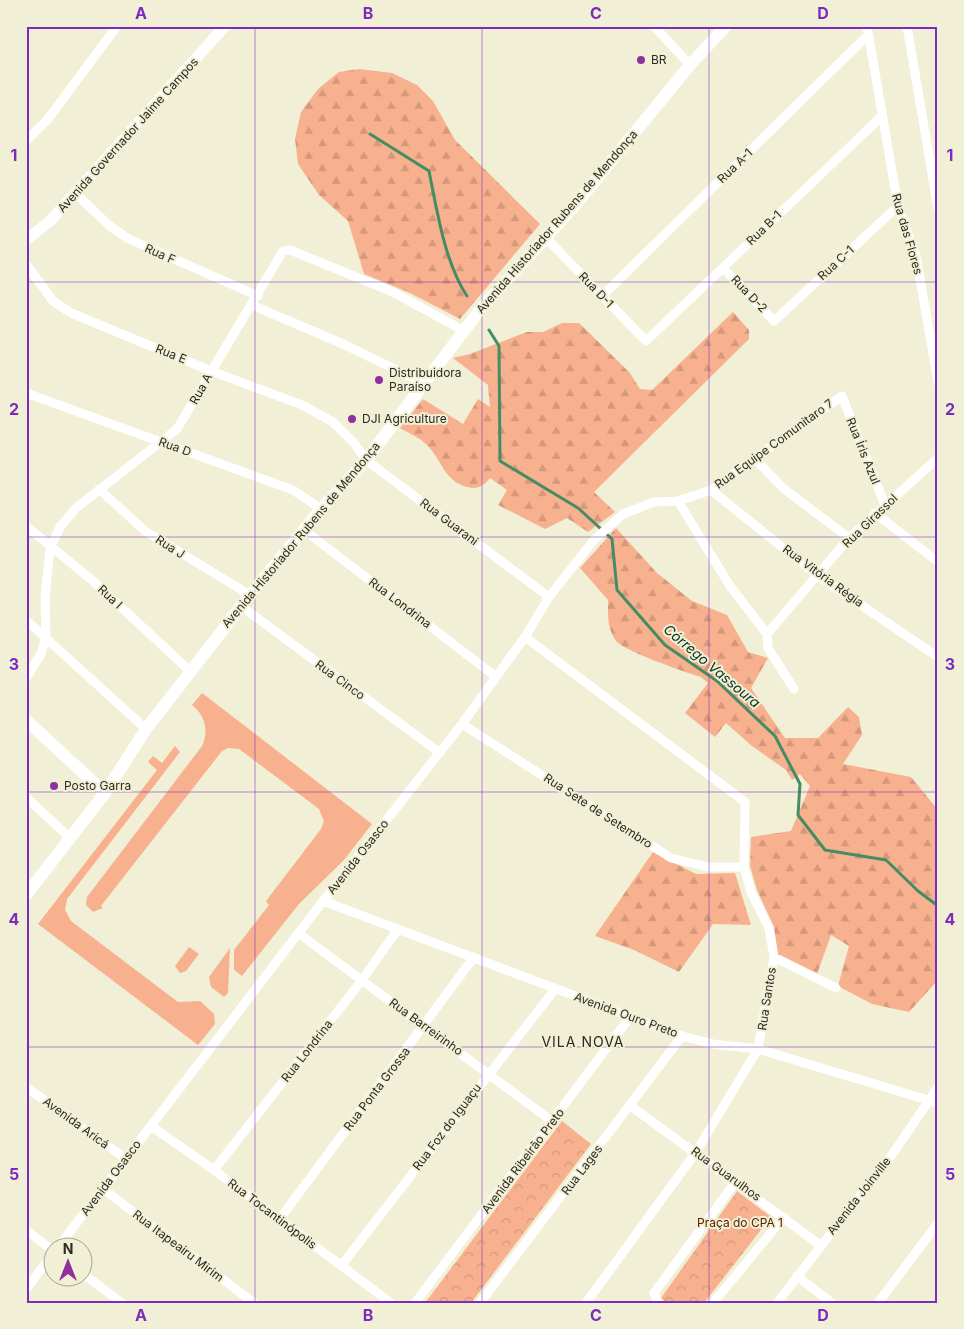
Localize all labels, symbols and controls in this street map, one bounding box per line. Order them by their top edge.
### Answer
text: A [135,3,147,23]
text: B [363,3,373,23]
text: C [590,3,602,23]
text: D [817,3,829,23]
place label: BR [651,52,667,67]
street label: Avenida Governador Jaime Campos [54,54,201,215]
marker: BR [635,54,647,66]
street label: Avenida Historiador Rubens de Mendonça [473,127,640,317]
text: 1 [11,145,17,165]
street label: Rua A-1 [714,145,755,186]
text: 1 [947,145,953,165]
street label: Rua das Flores [889,192,926,276]
street label: Rua B-1 [743,207,784,248]
street label: Rua F [143,240,178,267]
street label: Rua C-1 [814,242,857,283]
street label: Rua D-1 [576,269,617,311]
street label: Rua D-2 [728,272,771,315]
street label: Rua E [153,341,189,367]
place label: Distribuidora Paraíso [389,365,462,394]
street label: Rua A [186,371,215,407]
marker: Distribuidora Paraíso [373,374,385,386]
street label: Rua Equipe Comunitaro 7 [711,395,836,492]
text: 2 [9,399,19,419]
text: 2 [945,399,955,419]
place label: DJI Agriculture [362,411,447,426]
marker: DJI Agriculture [346,413,358,425]
street label: Rua Íris Azul [843,415,884,486]
street label: Rua D [157,434,194,459]
street label: Avenida Historiador Rubens de Mendonça [218,439,383,631]
street label: Rua Girassol [839,491,900,551]
street label: Rua Guarani [417,495,481,548]
street label: Rua J [153,532,188,562]
street label: Rua Vitória Régia [780,541,867,610]
street label: Rua Londrina [366,574,435,631]
street label: Rua I [95,582,126,612]
water label: Córrego Vassoura [661,620,764,711]
text: 3 [9,654,19,674]
text: 3 [945,654,955,674]
street label: Rua Cinco [313,657,368,703]
street label: Rua Sete de Setembro [541,770,655,851]
place label: Posto Garra [64,778,131,793]
marker: Posto Garra [48,780,60,792]
street label: Avenida Osasco [324,816,392,897]
text: 4 [9,909,20,929]
text: 4 [945,909,956,929]
street label: Rua Santos [754,966,779,1032]
street label: Avenida Ouro Preto [572,989,680,1040]
street label: Rua Barreirinho [387,995,466,1058]
street label: Rua Londrina [278,1017,336,1085]
district label: VILA NOVA [541,1033,625,1050]
street label: Rua Ponta Grossa [340,1044,413,1133]
street label: Rua Foz do Iguaçu [409,1080,484,1173]
street label: Avenida Aricá [40,1094,112,1152]
street label: Avenida Ribeirão Preto [478,1105,567,1216]
street label: Avenida Osasco [77,1137,144,1219]
street label: Rua Lages [558,1142,605,1198]
street label: Rua Guarulhos [688,1143,764,1204]
street label: Avenida Joinville [824,1154,894,1238]
text: 5 [9,1164,19,1184]
text: 5 [945,1164,955,1184]
street label: Rua Tocantinópolis [225,1175,320,1252]
street label: Rua Itapeairu Mirim [130,1207,227,1285]
park label: Praça do CPA 1 [697,1215,783,1230]
north arrow [42,1236,92,1286]
text: N [63,1240,73,1257]
text: A [135,1305,147,1325]
text: B [363,1305,373,1325]
text: C [590,1305,602,1325]
text: D [817,1305,829,1325]

